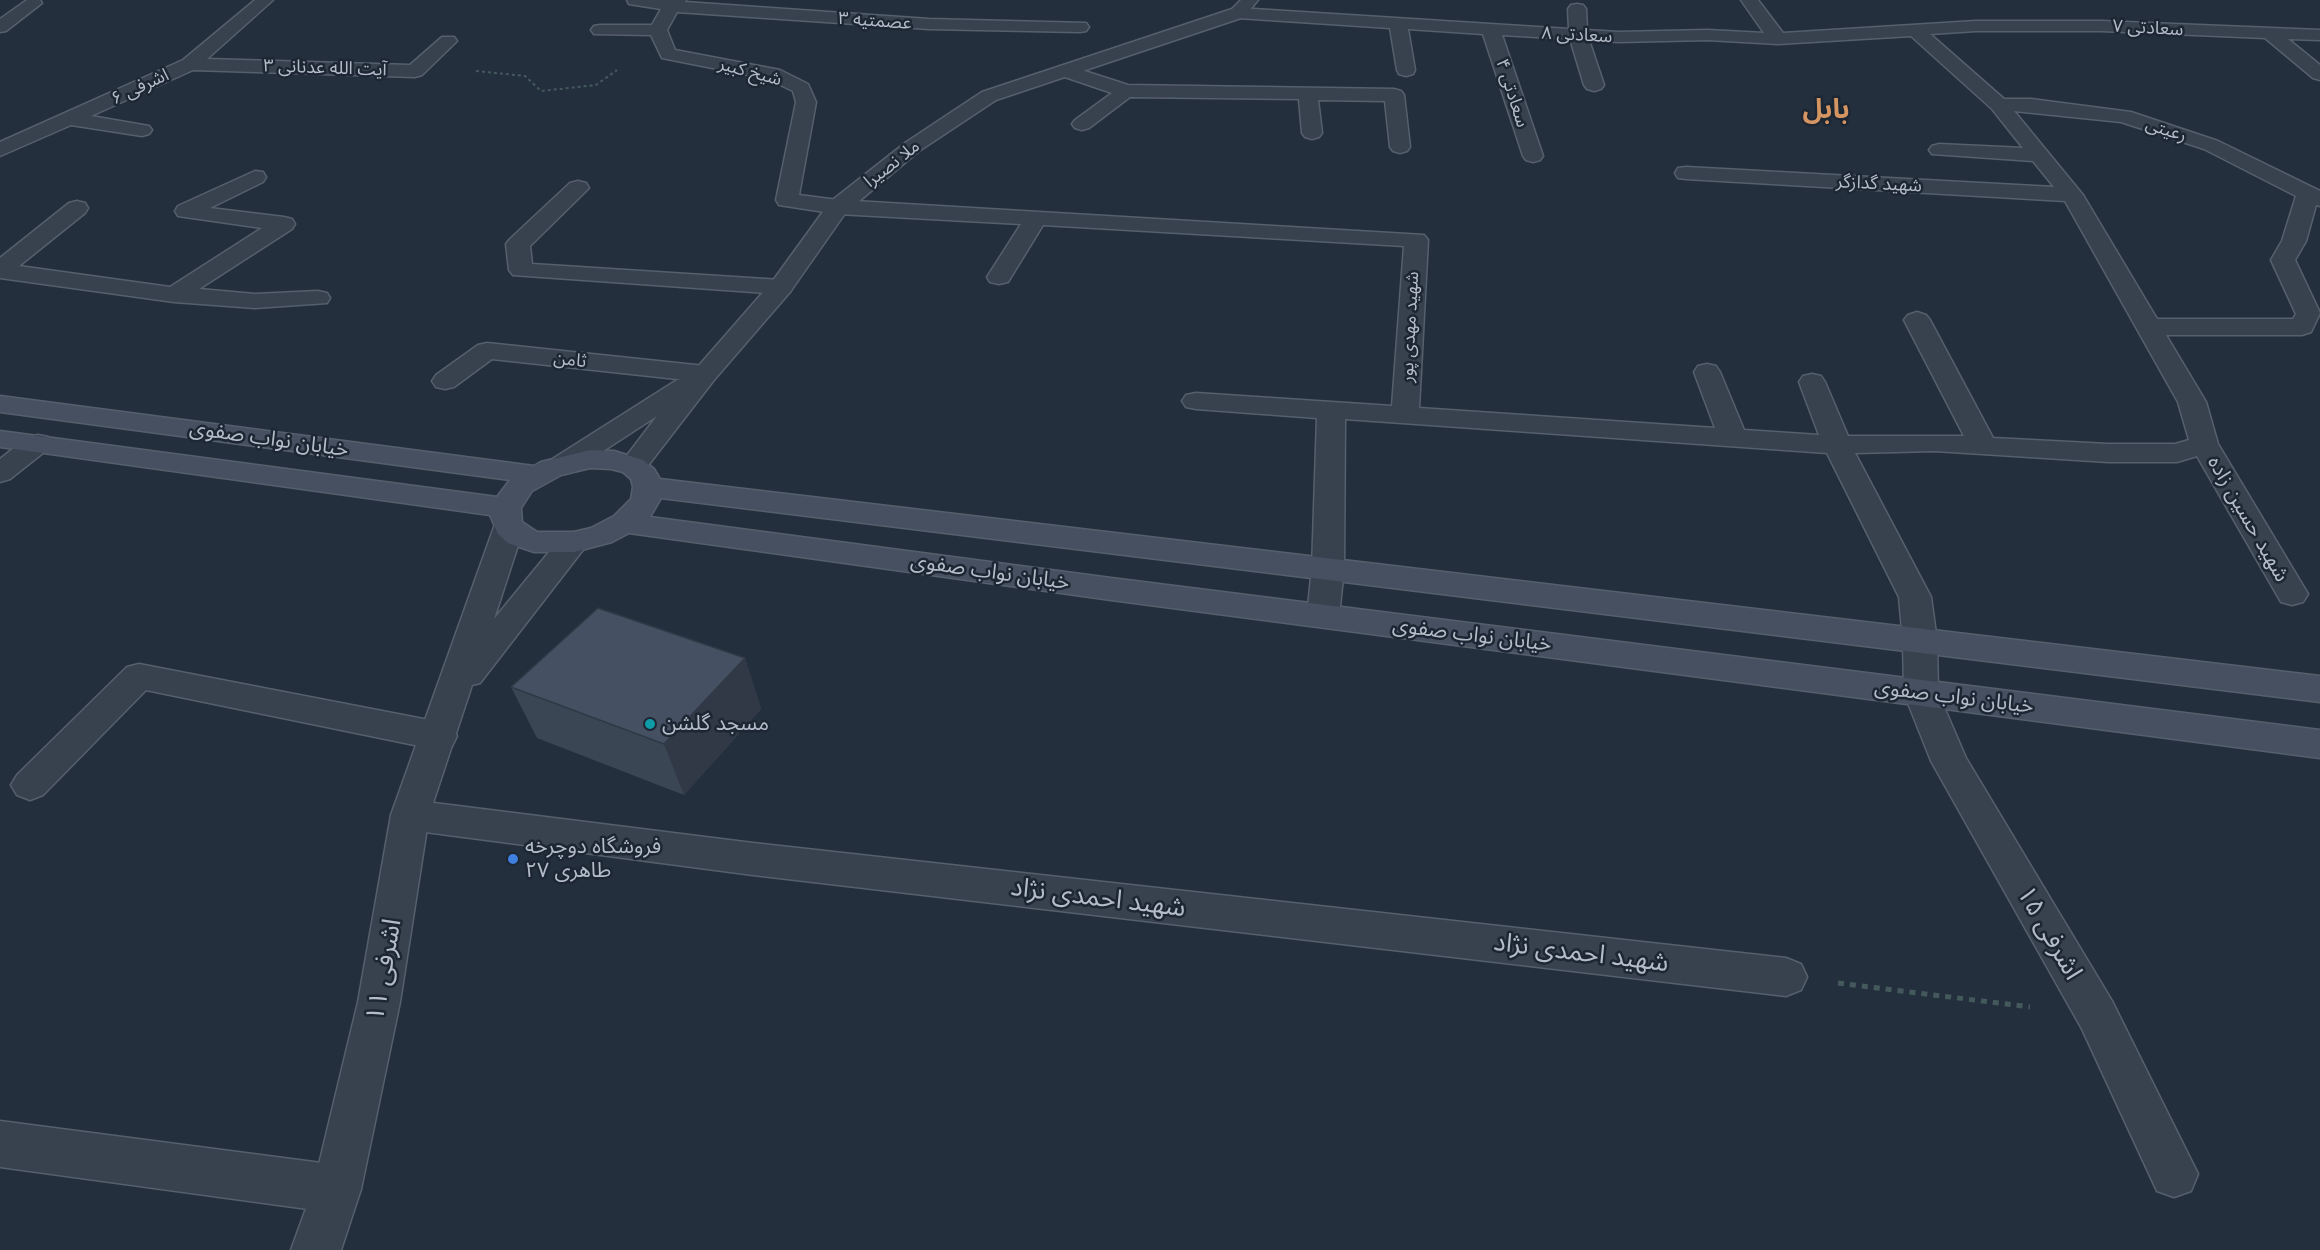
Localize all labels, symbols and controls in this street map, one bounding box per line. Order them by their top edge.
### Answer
street label: عصمتیه ۳ [837,8,913,34]
street label: سعادتی ۷ [2112,15,2184,41]
street label: سعادتی ۸ [1541,22,1613,48]
street label: شیخ کبیر [716,53,784,91]
street label: آیت الله عدنانی ۳ [263,55,387,81]
street label: سعادتی ۴ [1491,56,1533,130]
street label: اشرفی ۶ [108,64,172,110]
district label: بابل [1802,94,1850,126]
street label: رعیتی [2143,113,2189,147]
street label: ملا نصیرا [860,136,924,192]
street label: شهید گدازگر [1836,171,1922,197]
street label: شهید مهدی پور [1396,271,1424,383]
street label: ثامن [552,348,588,372]
street label: خیابان نواب صفوی [188,415,350,463]
street label: شهید حسین زاده [2202,452,2294,586]
street label: خیابان نواب صفوی [909,548,1071,596]
street label: خیابان نواب صفوی [1391,613,1553,657]
street label: خیابان نواب صفوی [1873,675,2035,719]
place label: مسجد گلشن [662,711,769,737]
marker: مسجد گلشن [643,717,657,731]
place label: فروشگاه دوچرخه طاهری ۲۷ [525,834,661,884]
marker: فروشگاه دوچرخه طاهری ۲۷ [506,852,520,866]
street label: شهید احمدی نژاد [1009,872,1187,924]
street label: اشرفی ۱۵ [2010,880,2088,986]
street label: اشرفی ١١ [360,916,408,1024]
street label: شهید احمدی نژاد [1492,927,1670,979]

